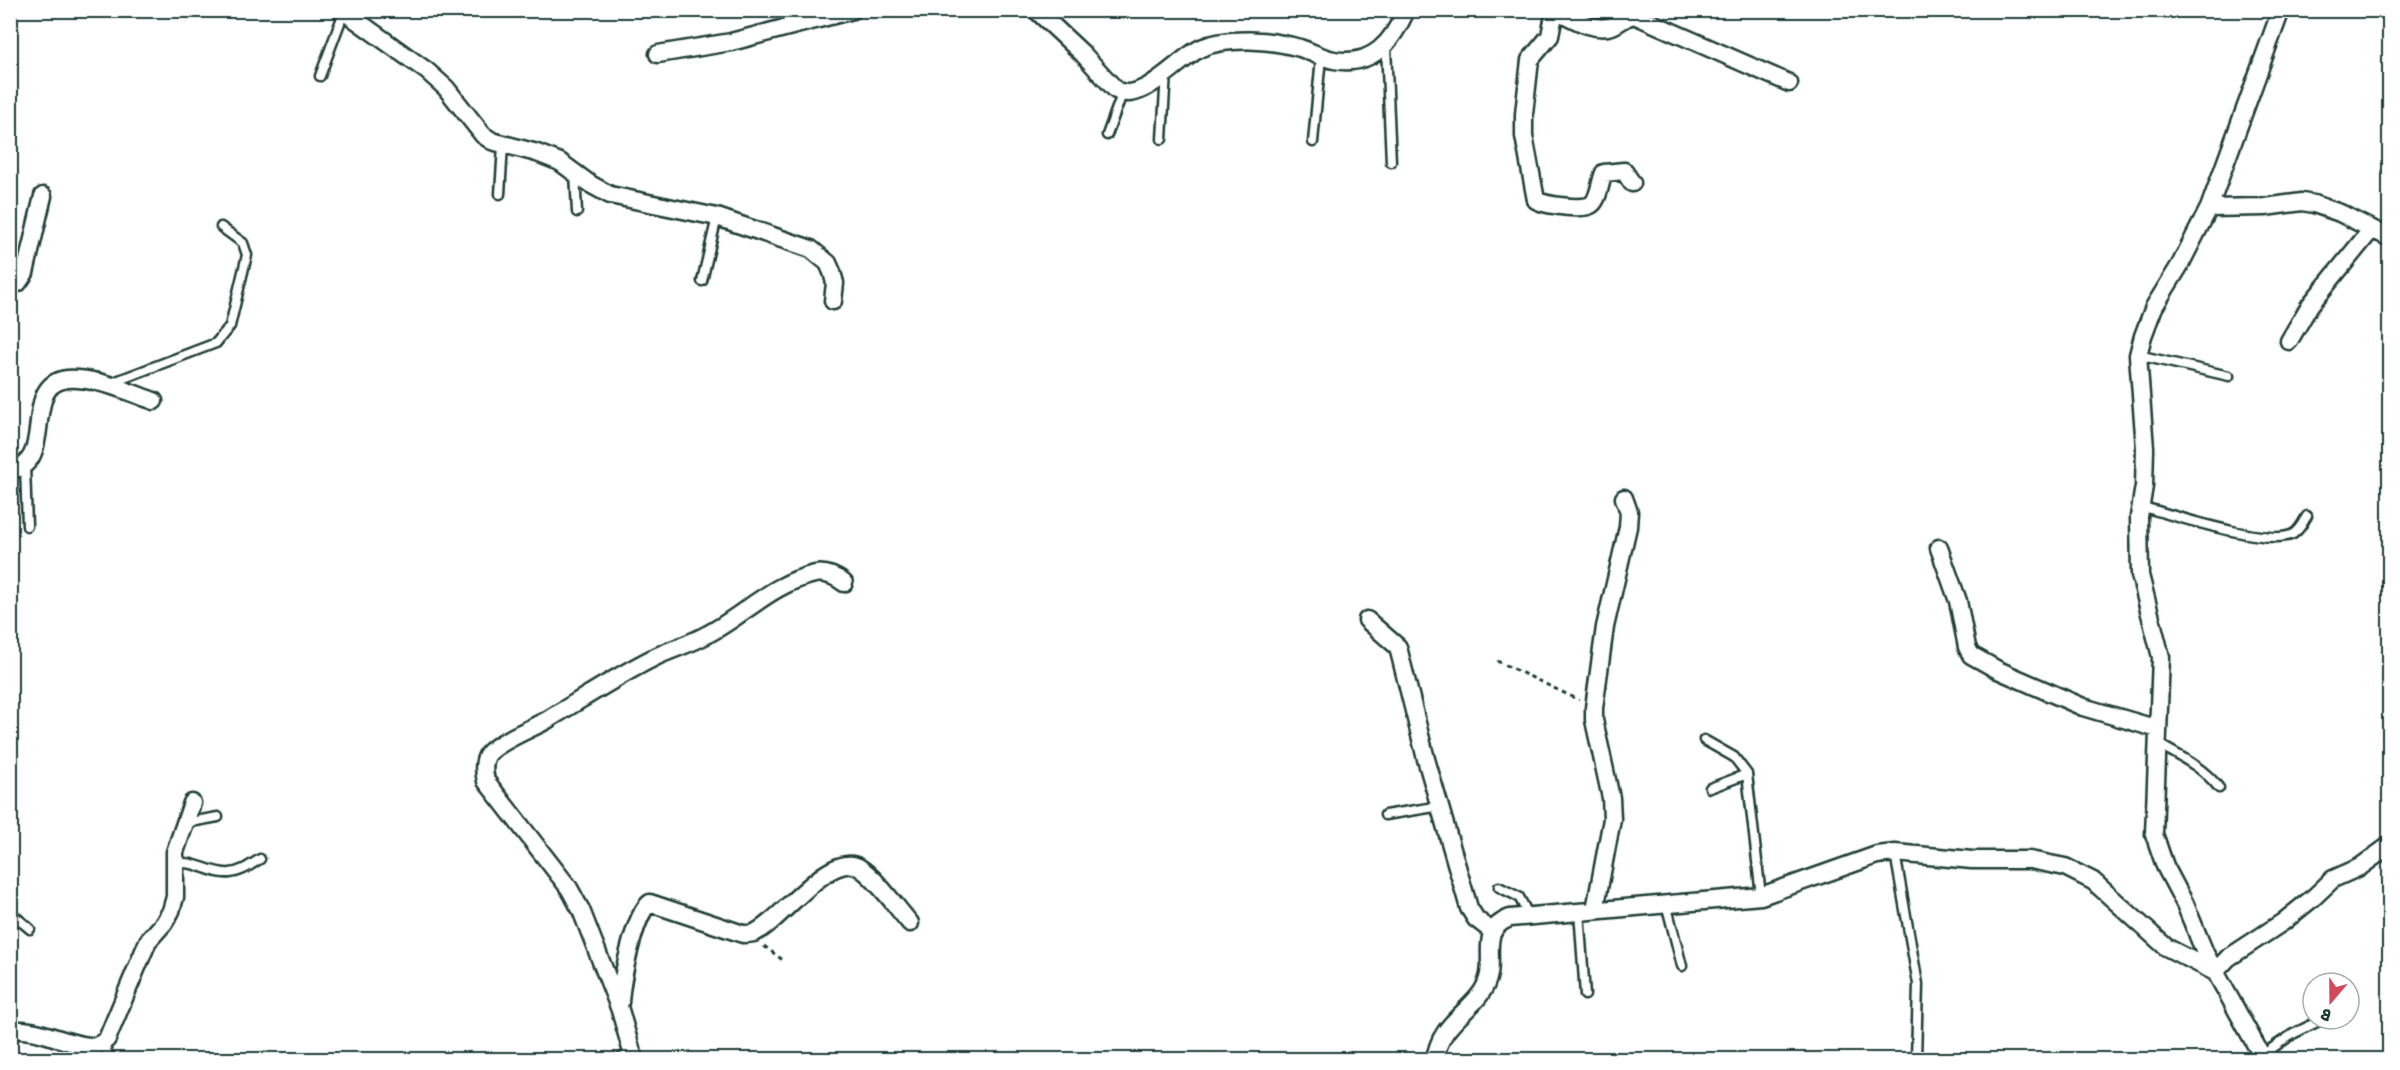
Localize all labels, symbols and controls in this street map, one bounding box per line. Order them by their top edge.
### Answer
north arrow [2301,971,2361,1031]
text: B [2318,1003,2334,1026]

